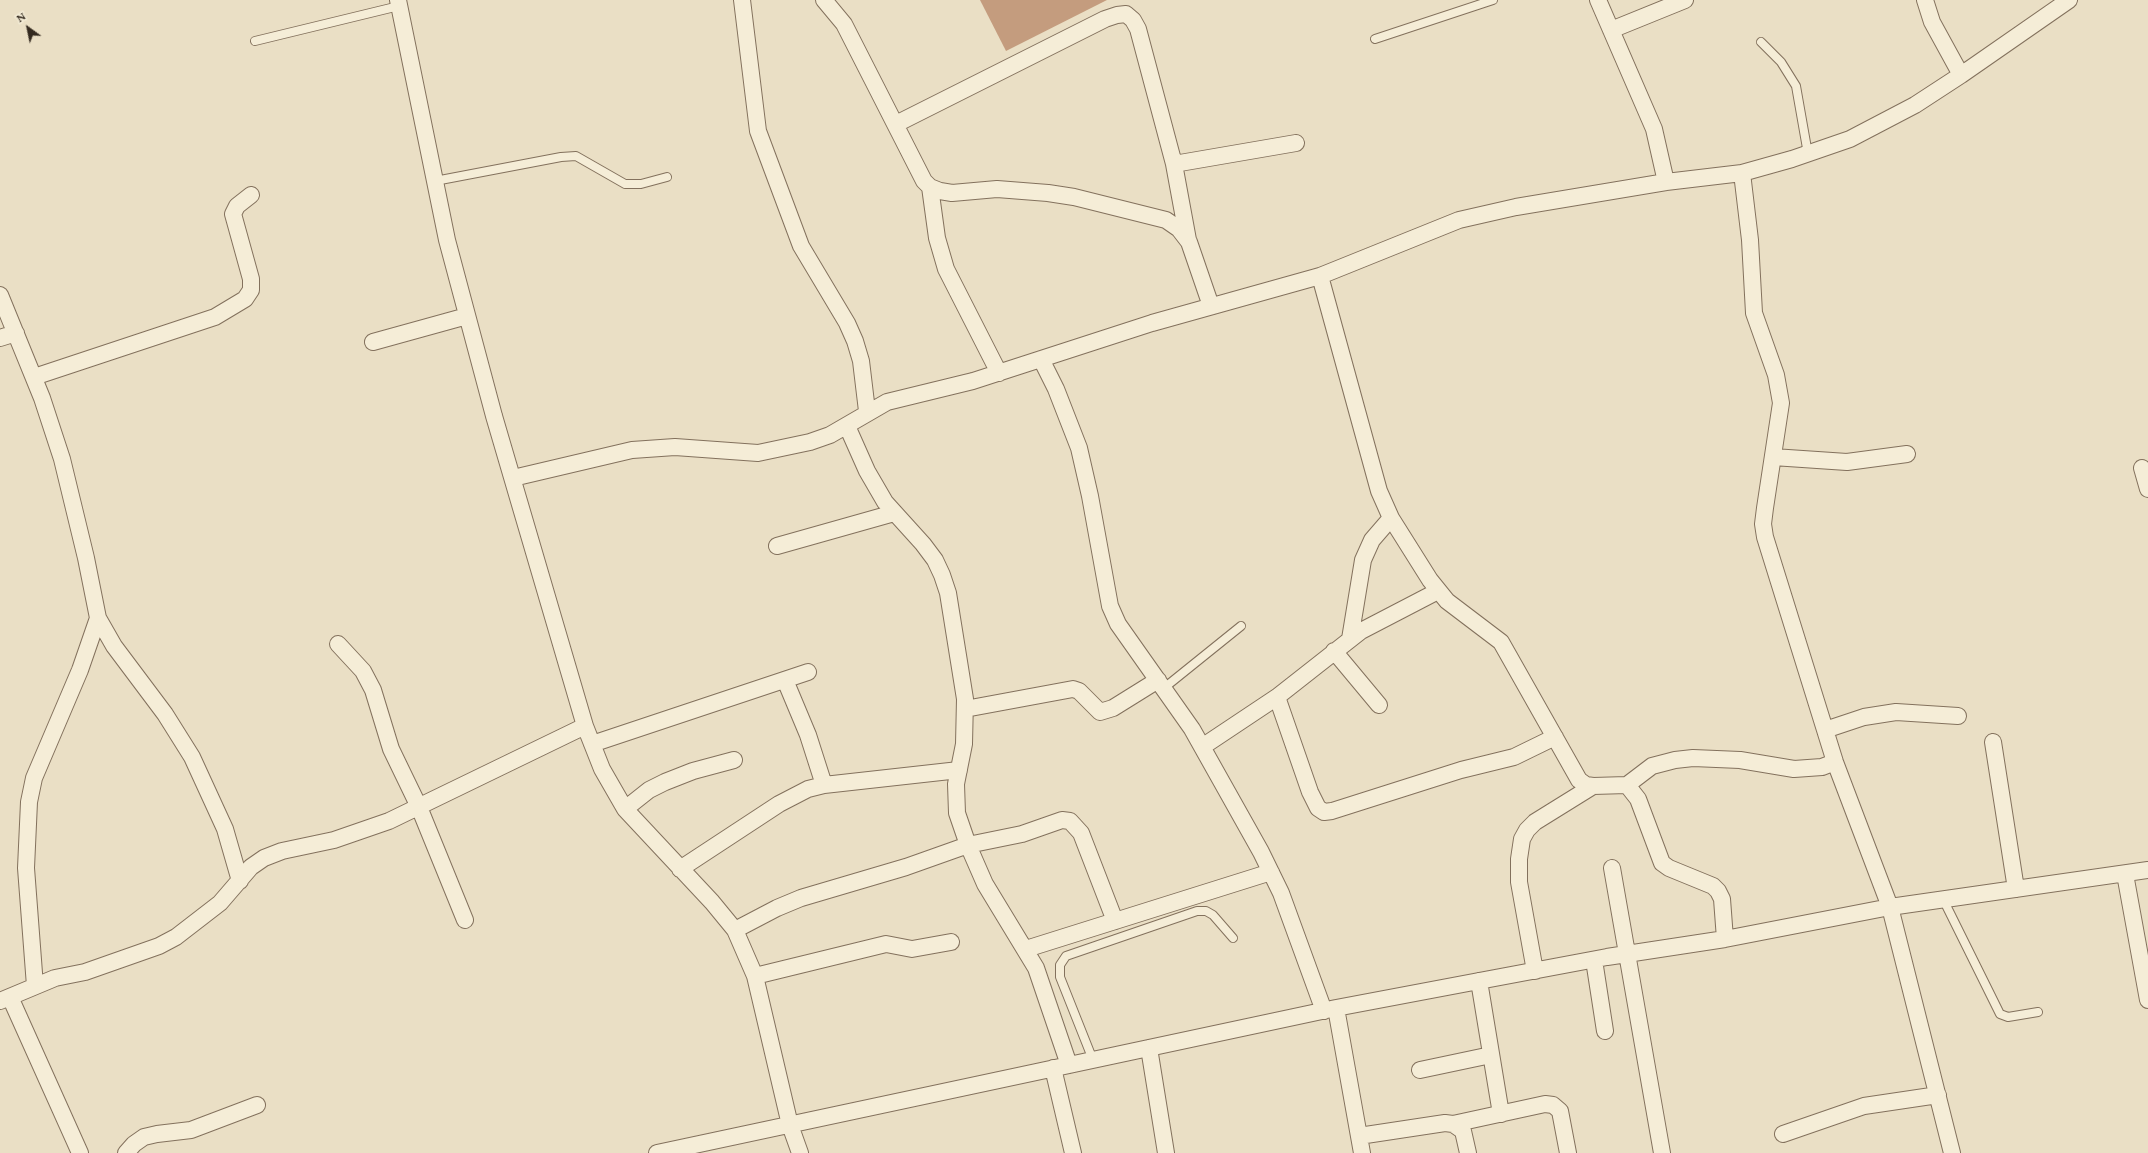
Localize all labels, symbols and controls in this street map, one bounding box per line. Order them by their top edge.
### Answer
north arrow [8,8,48,48]
text: N [13,8,30,27]

